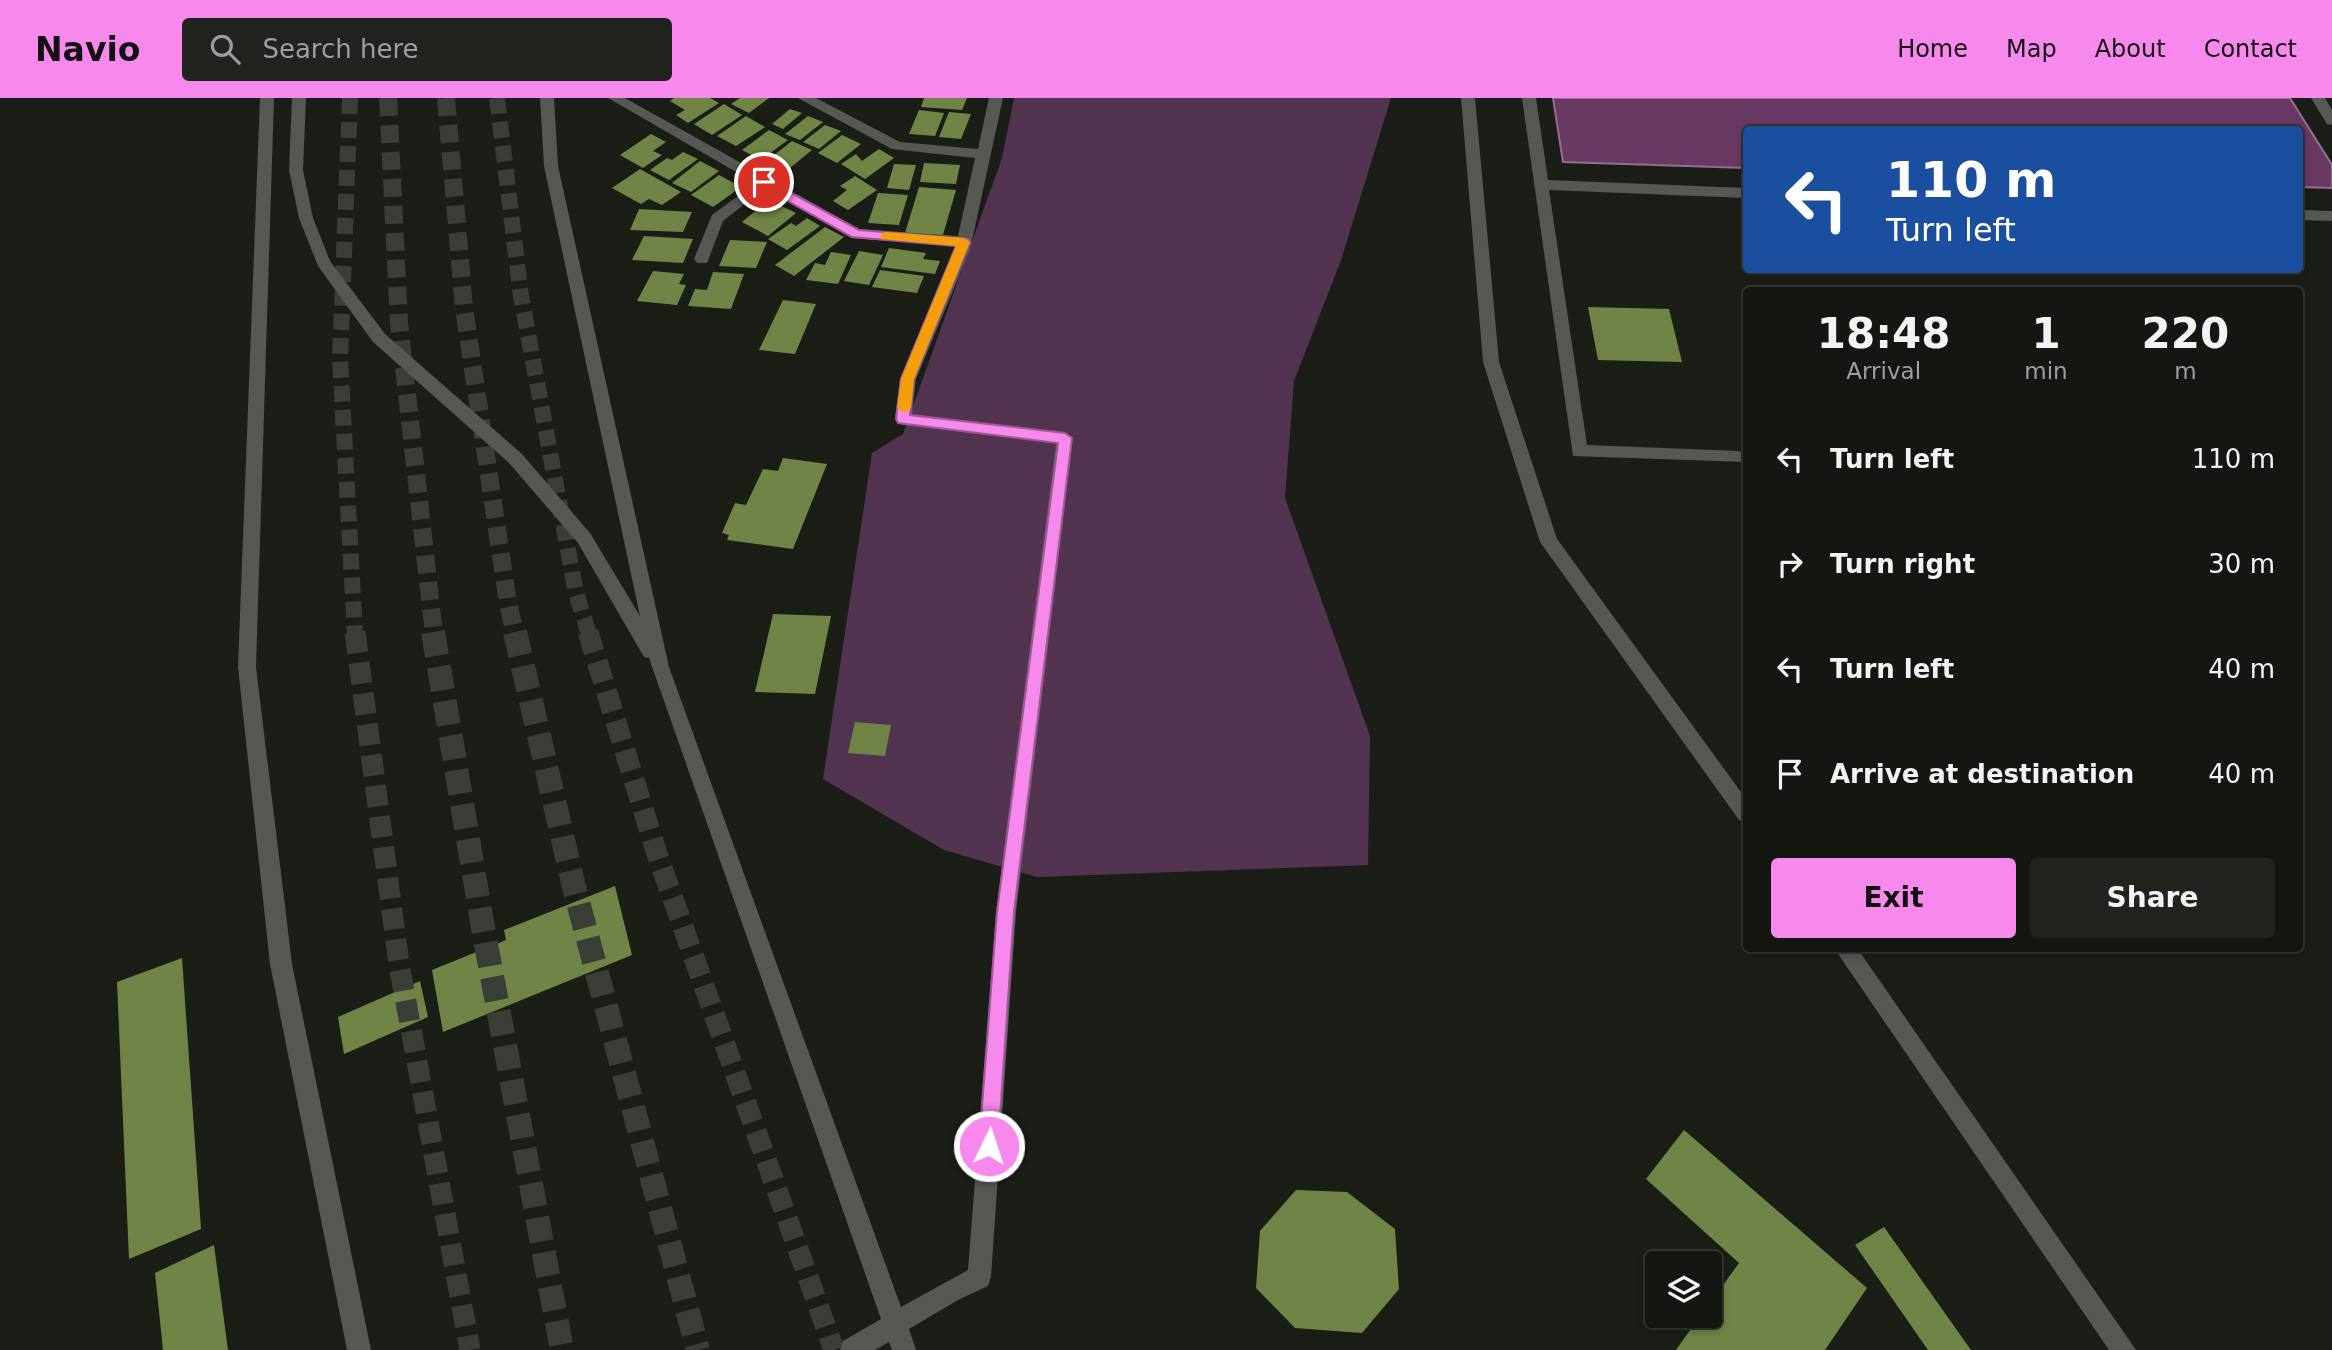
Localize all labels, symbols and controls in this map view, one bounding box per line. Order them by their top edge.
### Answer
search box [182,18,672,81]
text: Navio [35,30,140,69]
icon: search [206,30,244,68]
text: Search here [262,34,419,64]
text: Home [1897,35,1968,63]
text: Map [2006,35,2057,63]
text: About [2095,35,2166,63]
text: Contact [2204,35,2297,63]
pin [734,152,794,212]
text: 110 m [1886,152,2056,209]
icon: left [1771,154,1862,245]
icon: arrive [745,163,783,201]
text: Turn left [1886,211,2016,249]
text: 18:48 [1817,309,1951,358]
text: 1 [2031,309,2061,358]
text: 220 [2142,309,2229,358]
text: Arrival [1846,358,1921,384]
text: min [2024,358,2068,384]
text: m [2174,358,2197,384]
icon: left [1771,440,1809,478]
text: Turn left [1830,444,1954,474]
text: 110 m [2192,444,2275,474]
icon: right [1771,545,1809,583]
text: Turn right [1830,549,1975,579]
text: 30 m [2208,549,2275,579]
icon: left [1771,650,1809,688]
text: Turn left [1830,654,1954,684]
text: 40 m [2208,654,2275,684]
icon: arrive [1771,755,1809,793]
text: Arrive at destination [1830,759,2134,789]
text: 40 m [2208,759,2275,789]
button: Exit [1771,858,2016,938]
button: Share [2030,858,2275,938]
position arrow [952,1109,1026,1183]
map controls [1645,1251,1722,1328]
button: layers [1645,1251,1722,1328]

